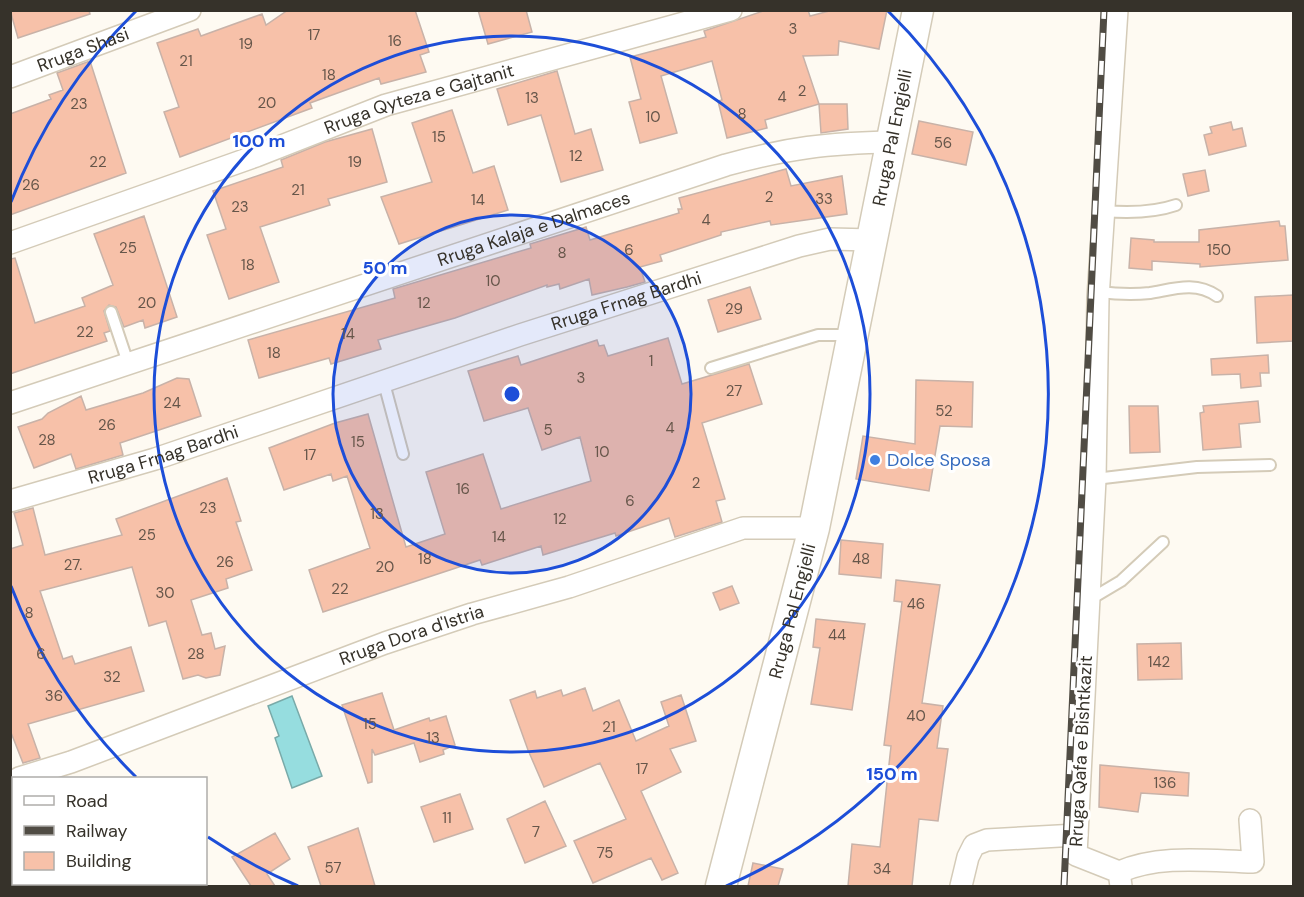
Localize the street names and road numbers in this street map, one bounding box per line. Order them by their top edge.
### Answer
street label: Rruga Shasi [34,22,132,78]
street label: Rruga Qyteza e Gajtanit [321,58,517,140]
street label: Rruga Pal Engjelli [867,67,918,208]
street label: Rruga Kalaja e Dalmaces [434,186,633,272]
street label: Rruga Frnag Bardhi [548,266,705,336]
street label: Rruga Frnag Bardhi [85,420,242,490]
street label: Rruga Pal Engjelli [763,541,821,681]
street label: Rruga Dora d'Istria [336,599,487,671]
street label: Rruga Qafa e Bishtkazit [1064,655,1098,847]

